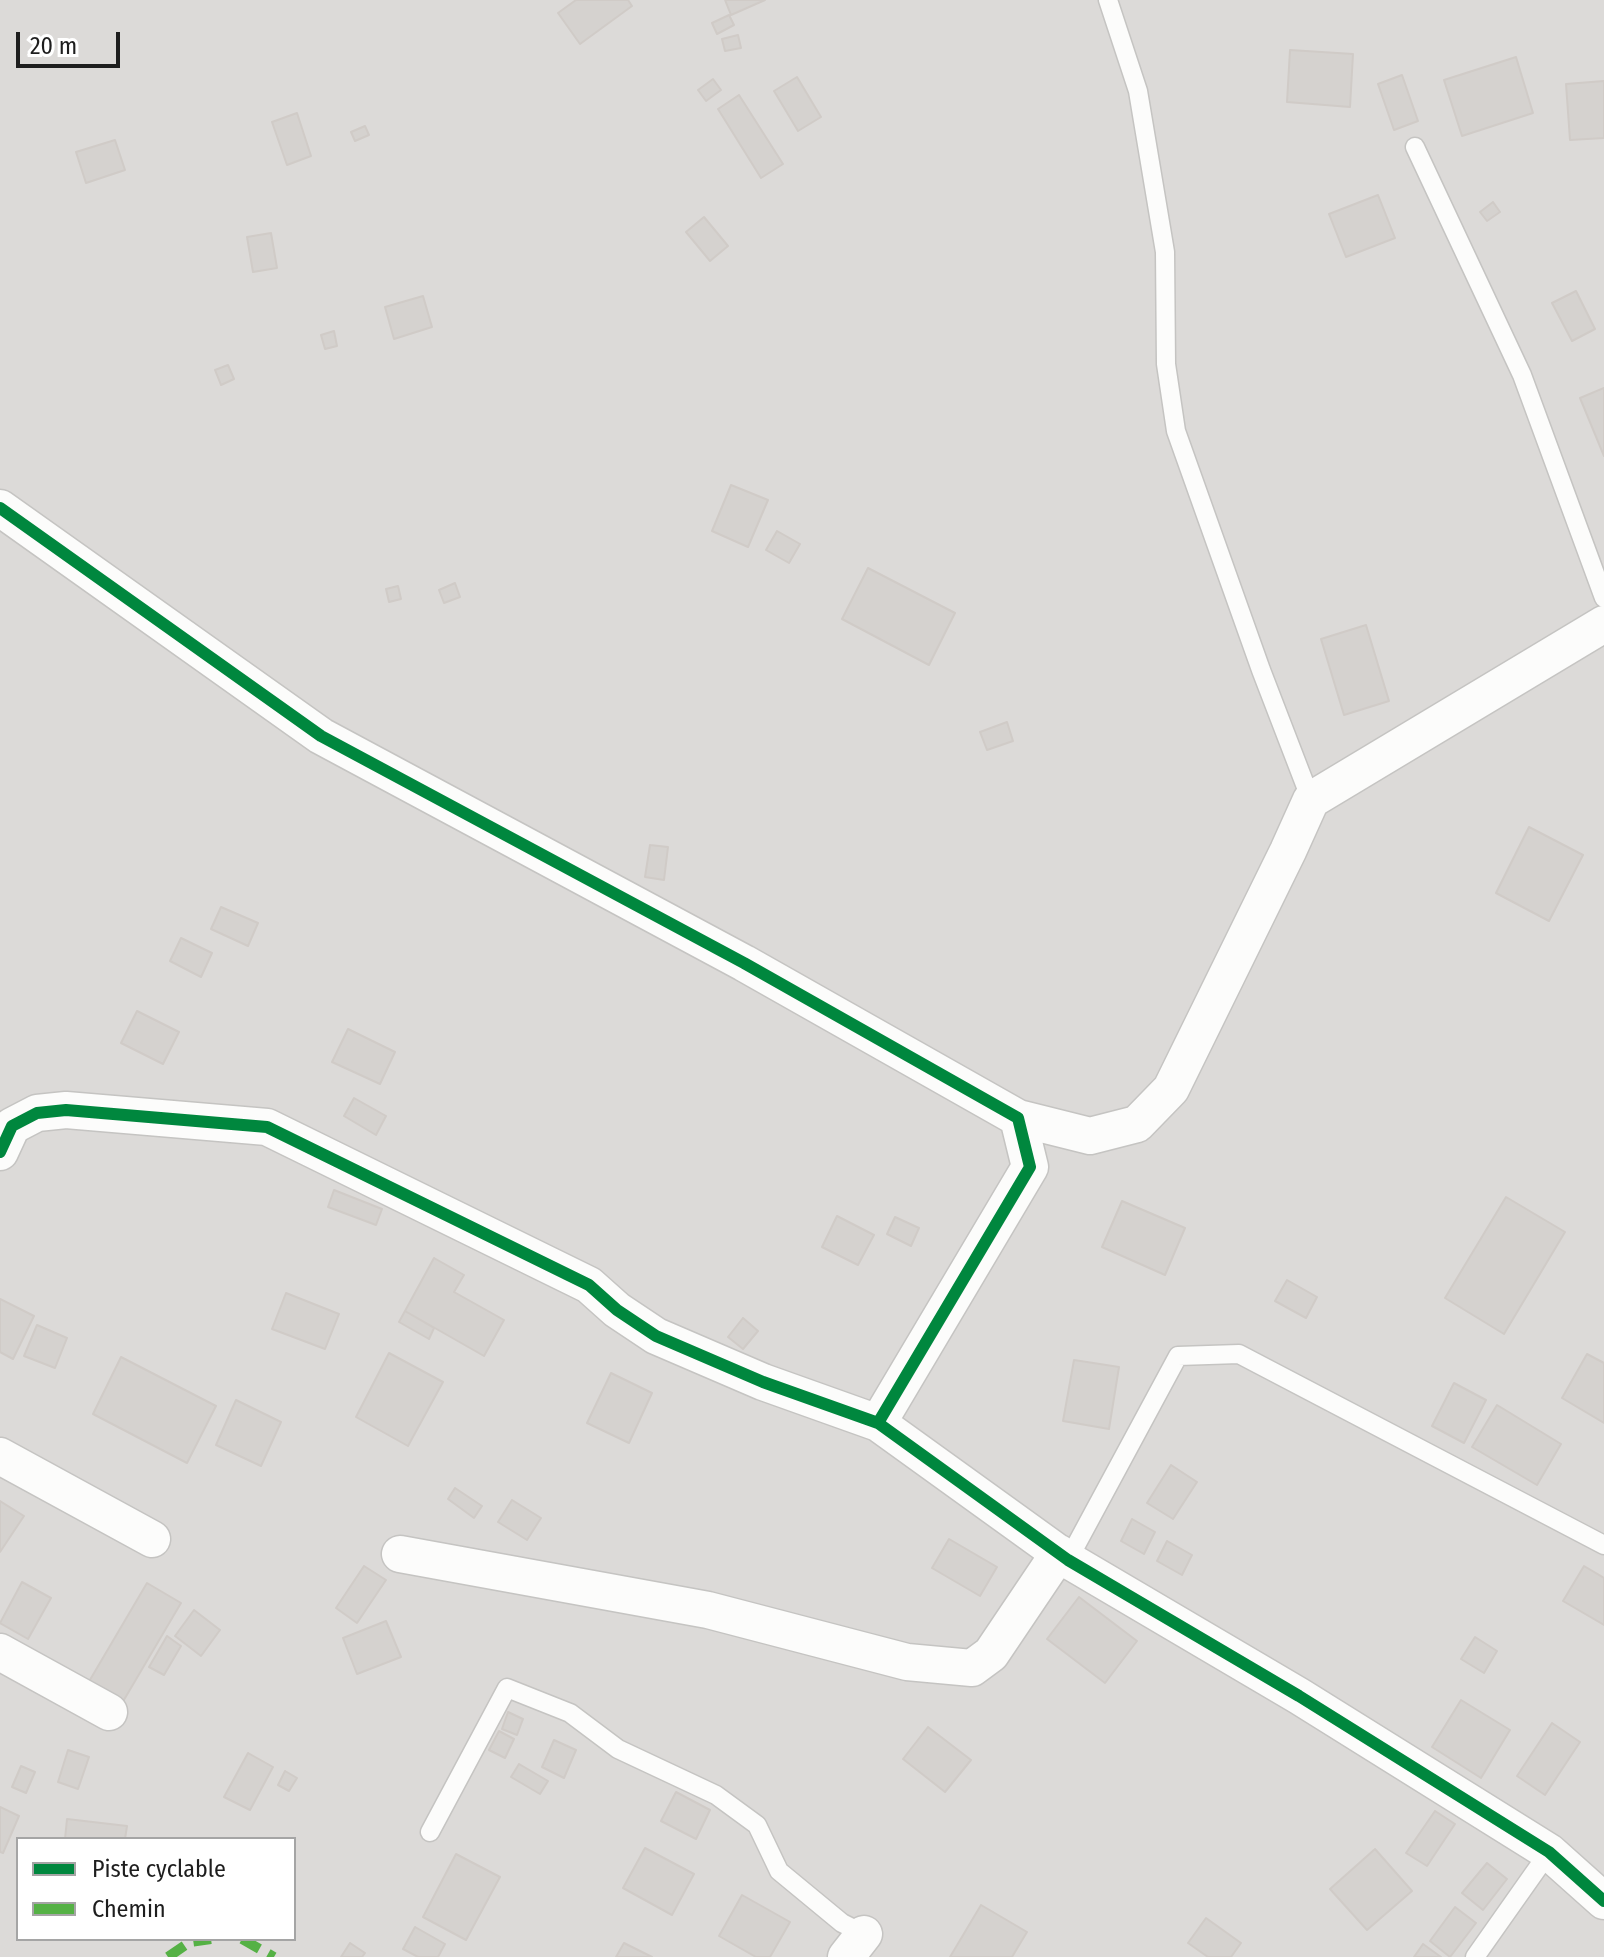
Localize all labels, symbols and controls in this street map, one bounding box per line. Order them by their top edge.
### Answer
scale bar [20,16,124,66]
text: 20 m [30,32,77,60]
legend [16,1837,296,1941]
text: Piste cyclable [92,1855,226,1883]
text: Chemin [92,1895,166,1923]

